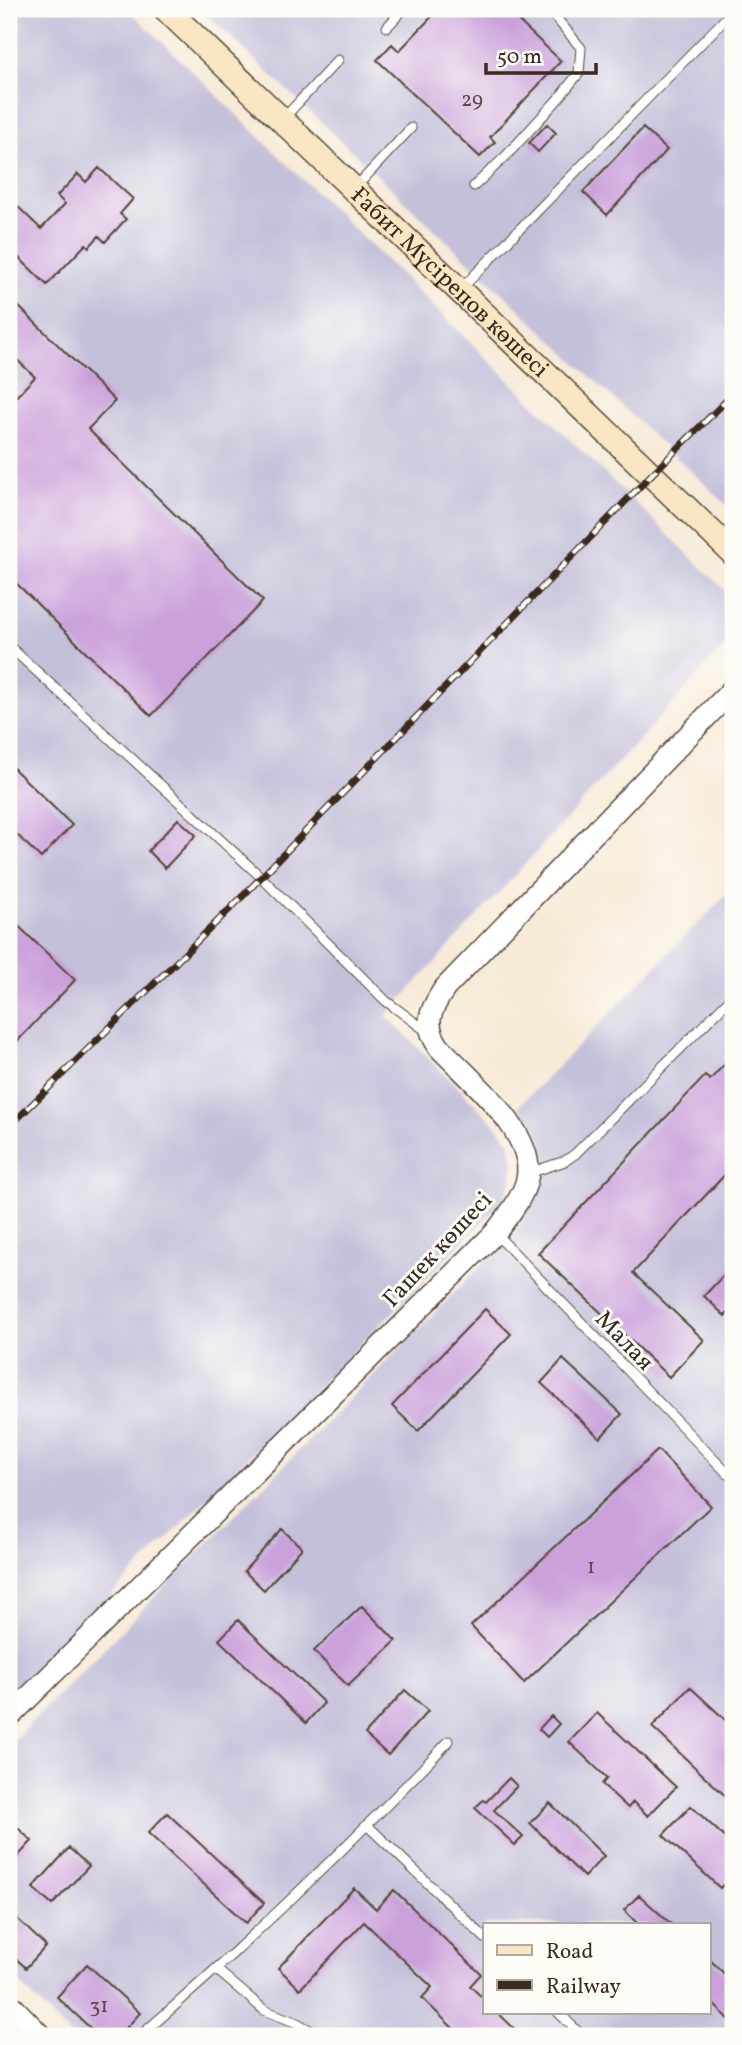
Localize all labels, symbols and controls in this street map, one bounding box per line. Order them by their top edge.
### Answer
scale bar [486,32,597,76]
text: 50 m [497,43,542,72]
house number: 29 [461,86,483,115]
street label: Ғабит Мүсірепов көшесі [342,180,556,387]
street label: Гашек көшесі [376,1185,501,1316]
street label: Малая [586,1304,661,1379]
house number: 1 [587,1553,595,1582]
legend [483,1923,710,2014]
text: Road [546,1938,593,1967]
text: Railway [546,1973,622,2002]
house number: 31 [90,1992,108,2021]

